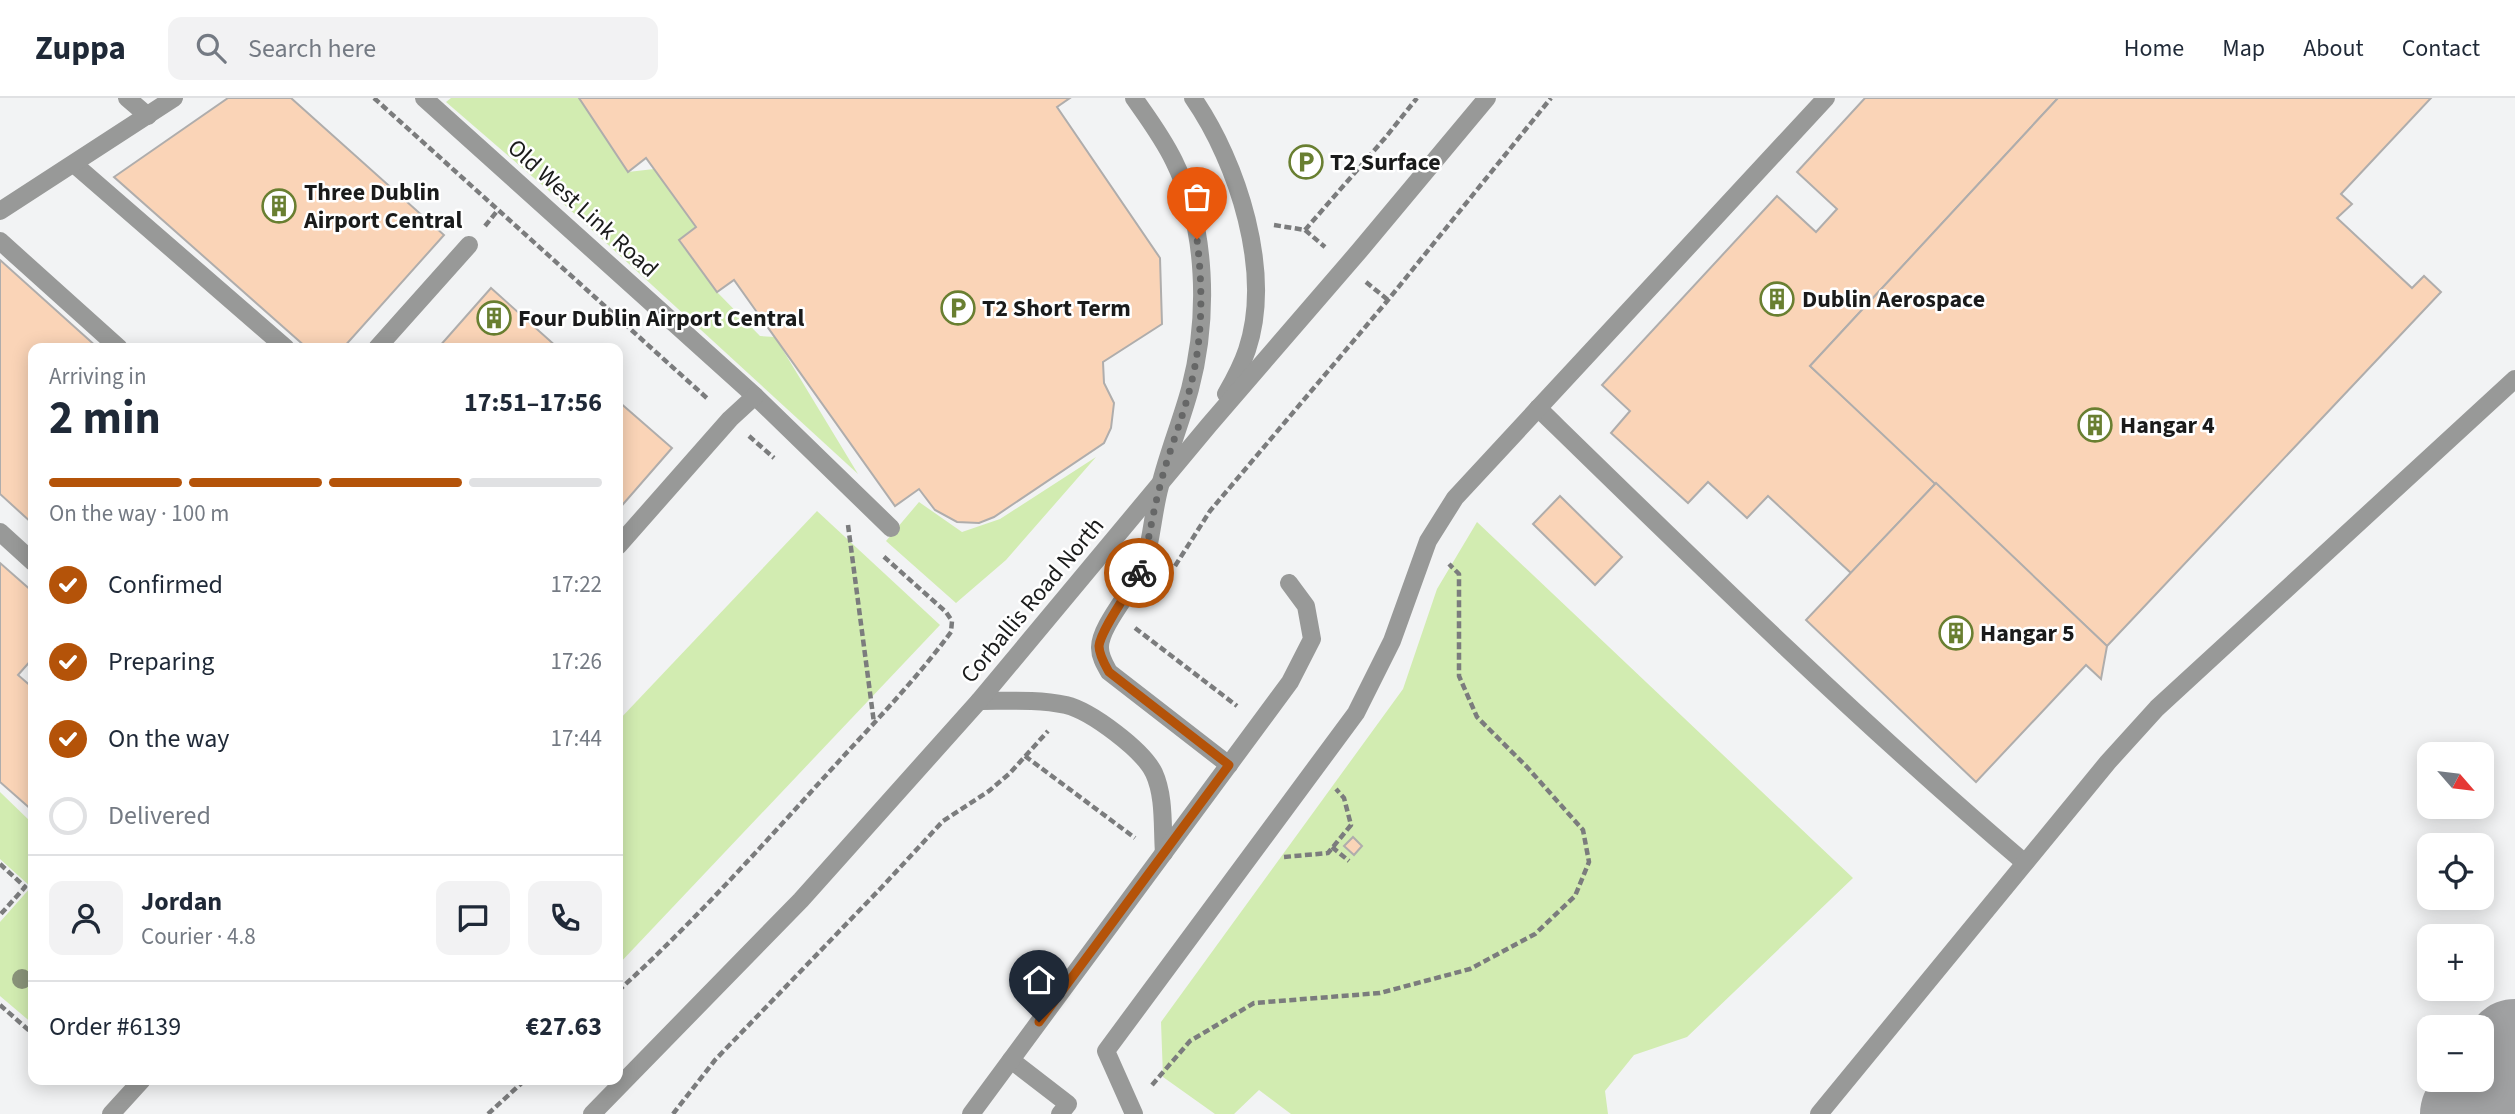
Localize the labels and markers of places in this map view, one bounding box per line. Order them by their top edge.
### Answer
parking icon: T2 Surface [1287,143,1325,181]
place label: T2 Surface [1330,145,1441,180]
pin [1167,167,1227,239]
place label: Three Dublin Airport Central [303,175,462,238]
building icon: Three Dublin Airport Central [260,187,298,225]
building icon: Dublin Aerospace [1758,280,1796,318]
place label: Dublin Aerospace [1802,282,1985,317]
parking icon: T2 Short Term [939,289,977,327]
place label: T2 Short Term [982,291,1131,326]
building icon: Four Dublin Airport Central [475,299,513,337]
place label: Four Dublin Airport Central [518,301,804,336]
building icon: Hangar 4 [2076,406,2114,444]
place label: Hangar 4 [2120,408,2215,443]
building icon: Hangar 5 [1937,614,1975,652]
place label: Hangar 5 [1980,616,2075,651]
pin [1009,950,1069,1022]

